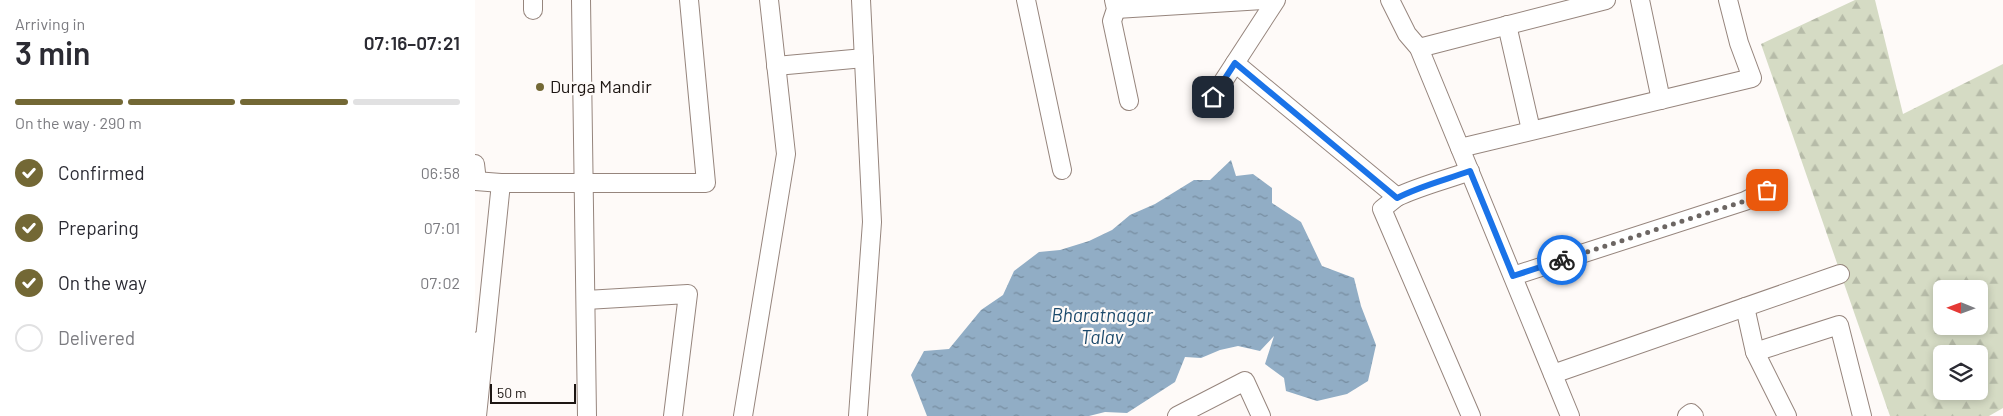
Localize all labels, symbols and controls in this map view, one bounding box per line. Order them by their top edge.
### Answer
text: Arriving in [15,14,85,33]
text: 07:16–07:21 [364,31,460,54]
text: 3 min [15,33,91,71]
place label: Durga Mandir [550,75,652,97]
pin [1192,76,1234,118]
marker: Durga Mandir [534,81,546,93]
icon: home [1199,83,1227,111]
text: On the way · 290 m [15,113,142,132]
icon: check [15,159,43,187]
text: Confirmed [58,161,145,184]
text: 06:58 [421,163,460,182]
pin [1746,169,1788,211]
icon: bag [1753,176,1781,204]
icon: check [15,214,43,242]
text: Preparing [58,216,139,239]
text: 07:01 [424,218,460,237]
courier [1537,235,1587,285]
icon: bike [1548,246,1576,274]
icon: check [15,269,43,297]
text: On the way [58,271,147,294]
text: 07:02 [420,273,460,292]
north arrow [1933,280,1987,335]
map controls [1933,280,1988,400]
water label: Bharatnagar Talav [1051,303,1154,348]
text: Delivered [58,326,135,349]
button: layers [1933,345,1988,400]
scale bar [490,381,576,404]
text: 50 m [497,384,526,401]

